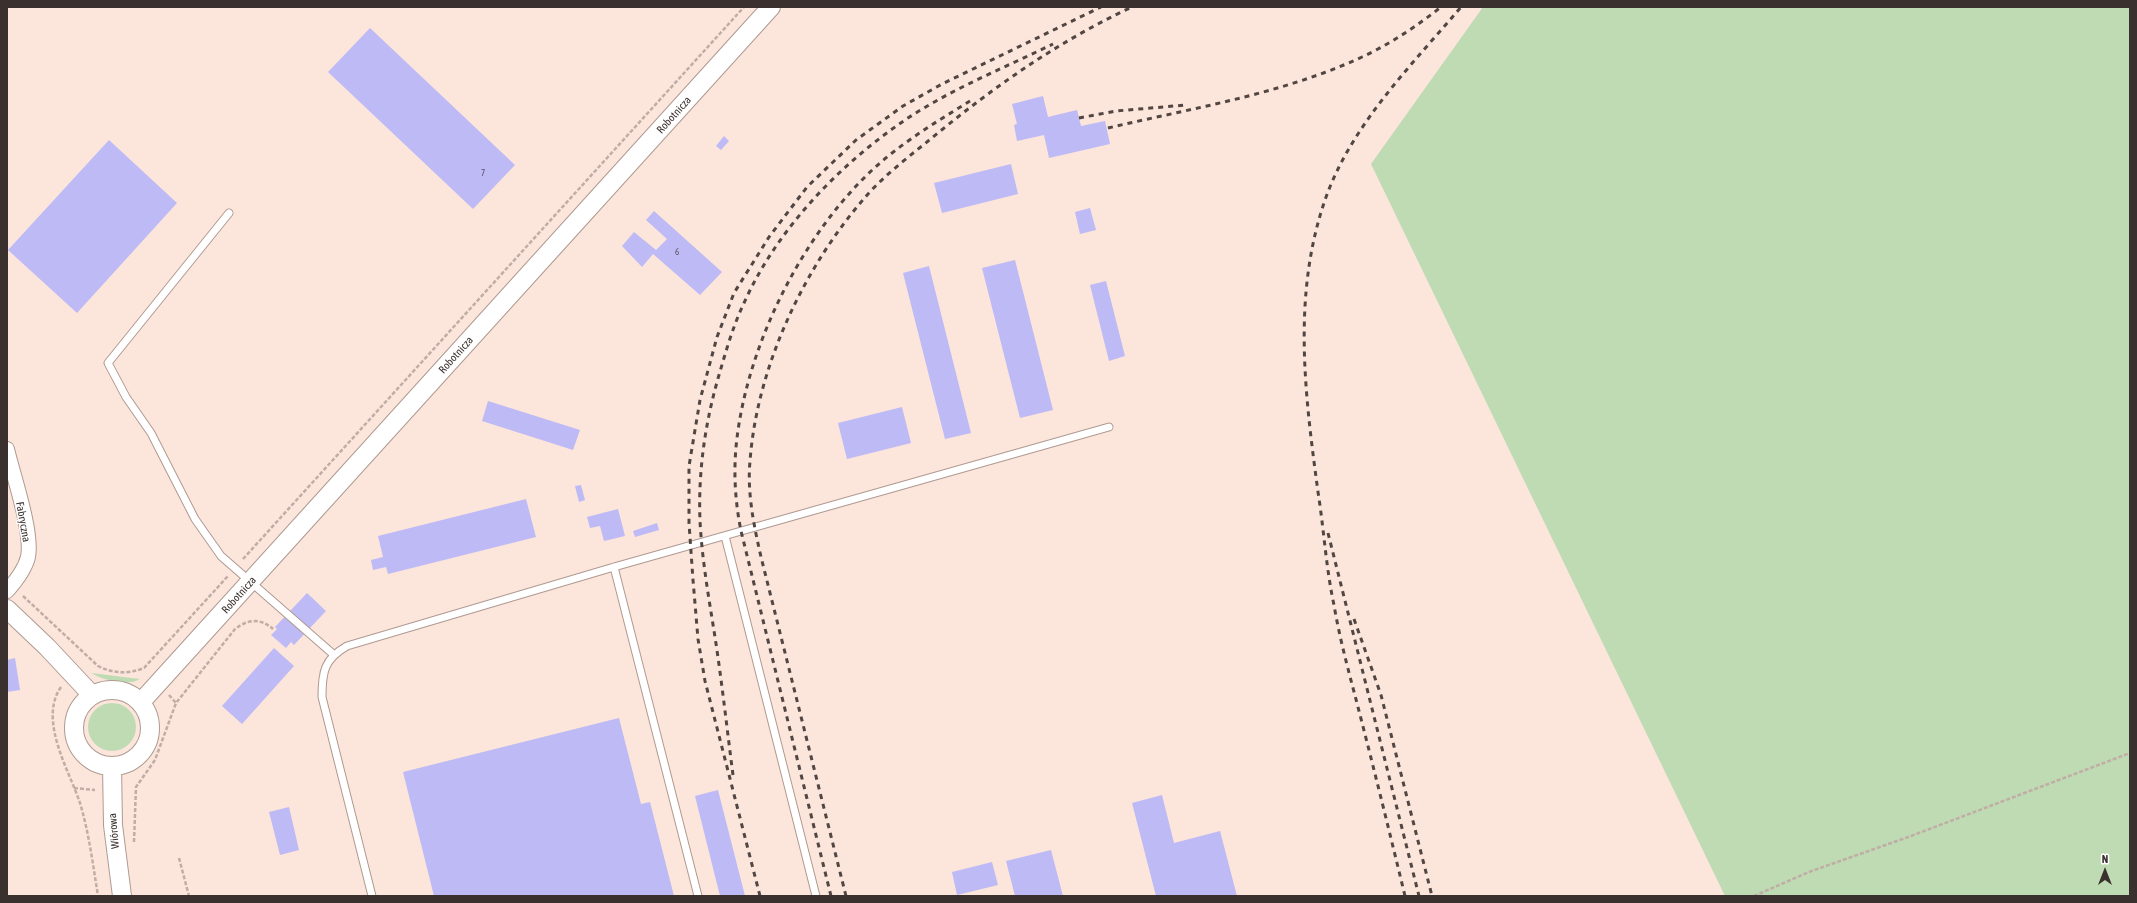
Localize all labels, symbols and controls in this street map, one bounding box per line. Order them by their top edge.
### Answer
street label: Robotnicza [654,94,694,136]
house number: 7 [481,168,485,178]
house number: 6 [675,247,679,257]
street label: Robotnicza [436,334,476,376]
street label: Fabryczna [13,501,33,543]
street label: Robotnicza [219,574,259,616]
street label: Wiórowa [106,813,122,849]
north arrow [2085,851,2125,891]
text: N [2102,853,2108,865]

